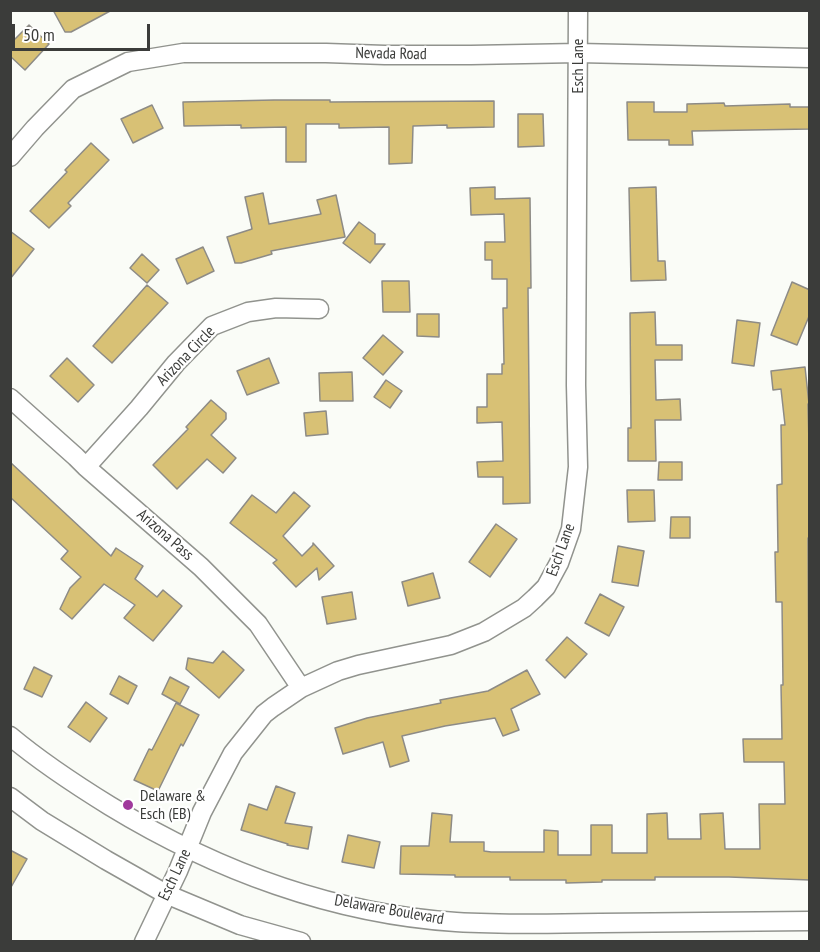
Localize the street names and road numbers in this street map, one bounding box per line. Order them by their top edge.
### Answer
street label: Esch Lane [568,39,588,93]
street label: Nevada Road [355,44,427,64]
street label: Arizona Circle [153,322,219,390]
street label: Arizona Pass [133,505,197,565]
street label: Esch Lane [543,521,579,579]
street label: Esch Lane [155,846,195,904]
street label: Delaware Boulevard [333,891,445,929]

